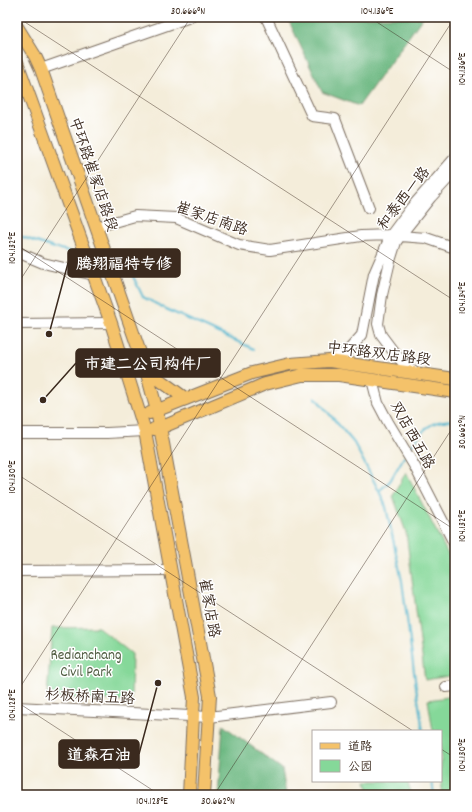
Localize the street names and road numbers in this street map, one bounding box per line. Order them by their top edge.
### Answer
street label: 中环路崔家店路段 [62,114,122,235]
street label: 和泰西一路 [373,163,436,236]
street label: 崔家店南路 [172,197,250,243]
street label: 中环路双店路段 [325,338,432,372]
street label: 双店西五路 [383,398,439,474]
street label: 崔家店路 [192,577,224,640]
street label: 杉板桥南五路 [44,685,135,711]

